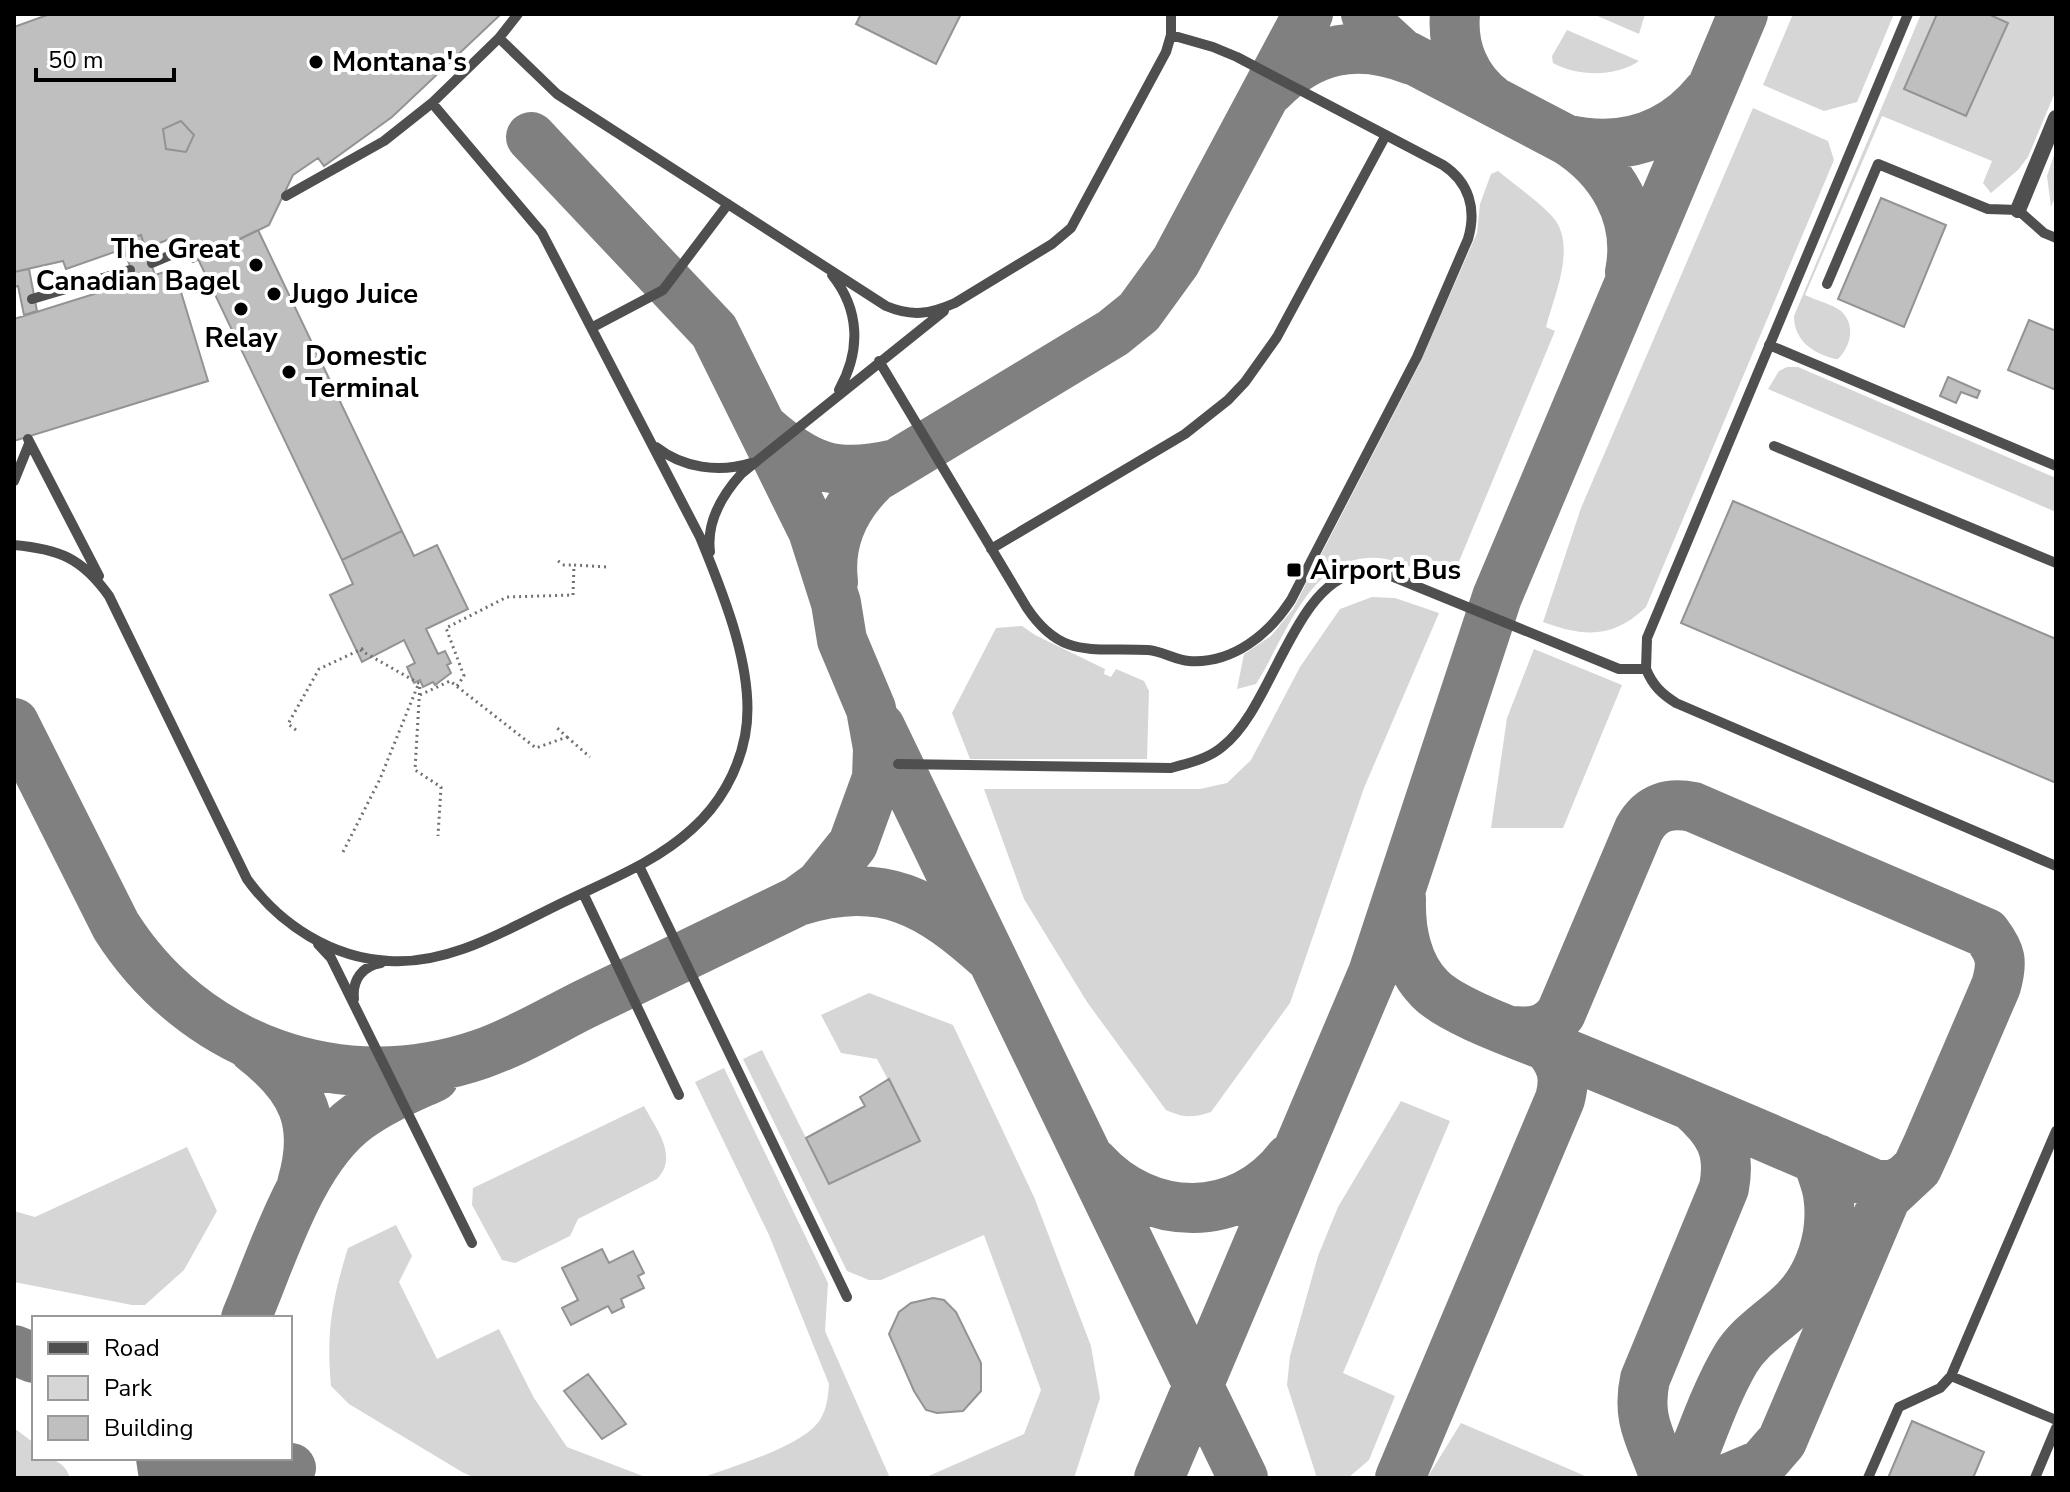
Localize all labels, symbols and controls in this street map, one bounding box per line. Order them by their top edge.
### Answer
scale bar [36,32,174,82]
place label: Montana's [332,43,467,81]
text: 50 m [48,44,104,76]
marker: Montana's [307,53,325,71]
place label: The Great Canadian Bagel [36,230,240,300]
marker: The Great Canadian Bagel [247,256,265,274]
place label: Jugo Juice [289,275,418,313]
marker: Jugo Juice [265,285,283,303]
marker: Relay [232,300,250,318]
place label: Relay [205,319,278,357]
place label: Domestic Terminal [305,337,427,407]
marker: Domestic Terminal [280,363,298,381]
place label: Airport Bus [1310,551,1461,589]
marker: Airport Bus [1285,561,1303,579]
legend [32,1316,292,1460]
text: Road [104,1332,160,1364]
text: Park [104,1372,153,1404]
text: Building [104,1412,194,1444]

